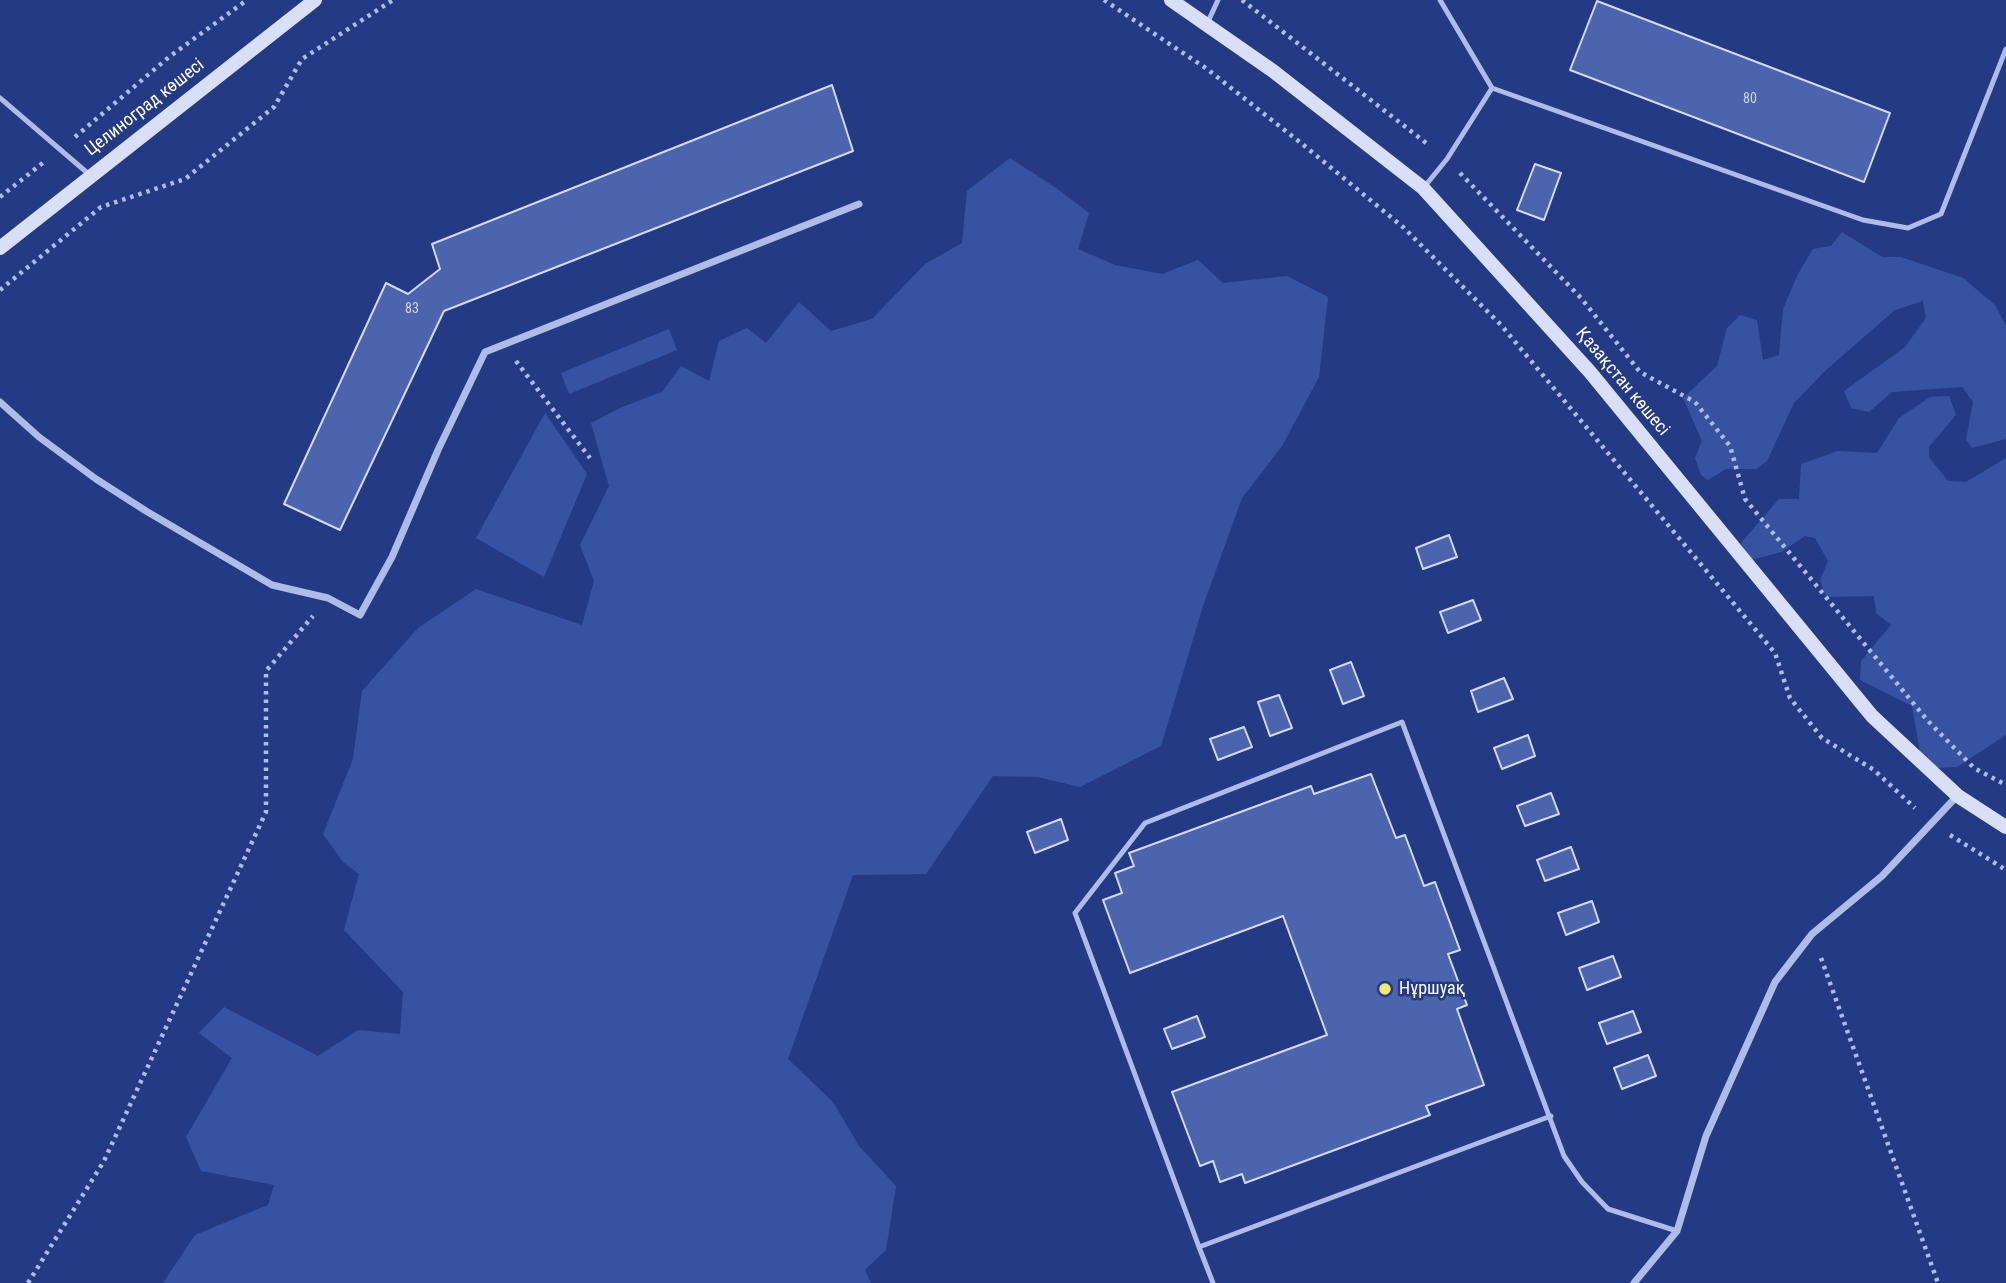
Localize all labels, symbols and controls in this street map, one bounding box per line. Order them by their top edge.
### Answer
street label: Целиноград көшесі [81,55,209,161]
house number: 80 [1743,91,1757,107]
house number: 83 [405,301,419,317]
street label: Қазақстан көшесі [1570,323,1674,441]
place label: Нұршуақ [1399,978,1465,1000]
marker: Нұршуақ [1377,981,1393,997]

